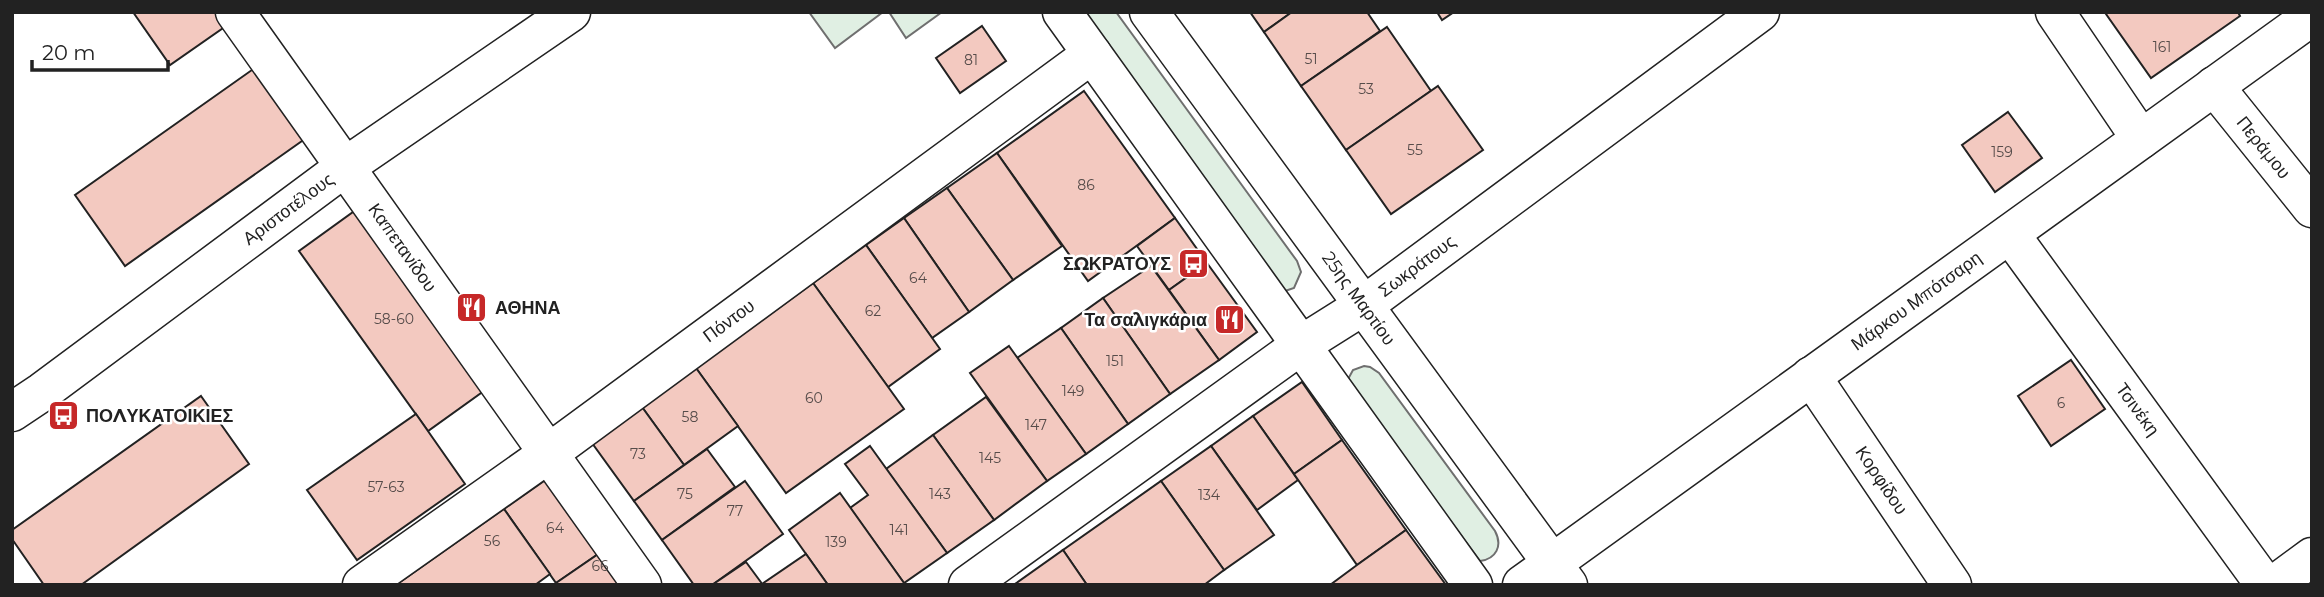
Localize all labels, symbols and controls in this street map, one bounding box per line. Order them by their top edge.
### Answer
scale bar [32,28,168,72]
house number: 161 [2153,38,2171,56]
text: 20 m [42,40,96,65]
house number: 51 [1305,50,1317,68]
house number: 81 [964,51,978,69]
house number: 53 [1358,80,1374,98]
street label: Περάμου [2232,112,2295,183]
house number: 55 [1407,141,1423,159]
house number: 159 [1991,143,2013,161]
street label: Αριστοτέλους [239,168,338,250]
house number: 86 [1077,176,1095,194]
street label: Καπετανίδου [363,199,441,296]
street label: Σωκράτους [1374,230,1460,302]
bus stop icon: ΣΩΚΡΑΤΟΥΣ [1177,247,1211,281]
street label: Μάρκου Μπότσαρη [1847,247,1986,355]
street label: 25ης Μαρτίου [1317,248,1400,350]
place label: ΣΩΚΡΑΤΟΥΣ [1063,253,1171,275]
house number: 64 [909,269,928,287]
restaurant icon: ΑΘΗΝΑ [455,291,489,325]
street label: Πόντου [699,295,759,347]
place label: ΑΘΗΝΑ [495,297,561,319]
house number: 62 [865,302,881,320]
restaurant icon: Τα σαλιγκάρια [1213,303,1247,337]
place label: Τα σαλιγκάρια [1084,309,1207,331]
house number: 58-60 [374,310,414,328]
house number: 151 [1106,352,1124,370]
street label: Τσινέκη [2111,379,2164,440]
house number: 149 [1062,382,1084,400]
house number: 60 [805,389,823,407]
house number: 6 [2057,394,2066,412]
bus stop icon: ΠΟΛΥΚΑΤΟΙΚΙΕΣ [46,399,80,433]
place label: ΠΟΛΥΚΑΤΟΙΚΙΕΣ [86,405,234,427]
house number: 58 [682,408,698,426]
house number: 147 [1025,416,1047,434]
street label: Κορφίδου [1851,442,1912,519]
house number: 73 [630,445,646,463]
house number: 145 [979,449,1001,467]
house number: 57-63 [367,478,405,496]
house number: 75 [677,485,693,503]
house number: 143 [929,485,951,503]
house number: 134 [1198,486,1221,504]
house number: 77 [727,502,743,520]
house number: 64 [546,519,565,537]
house number: 141 [889,521,909,539]
house number: 56 [484,532,501,550]
house number: 139 [825,533,847,551]
house number: 66 [591,557,609,575]

